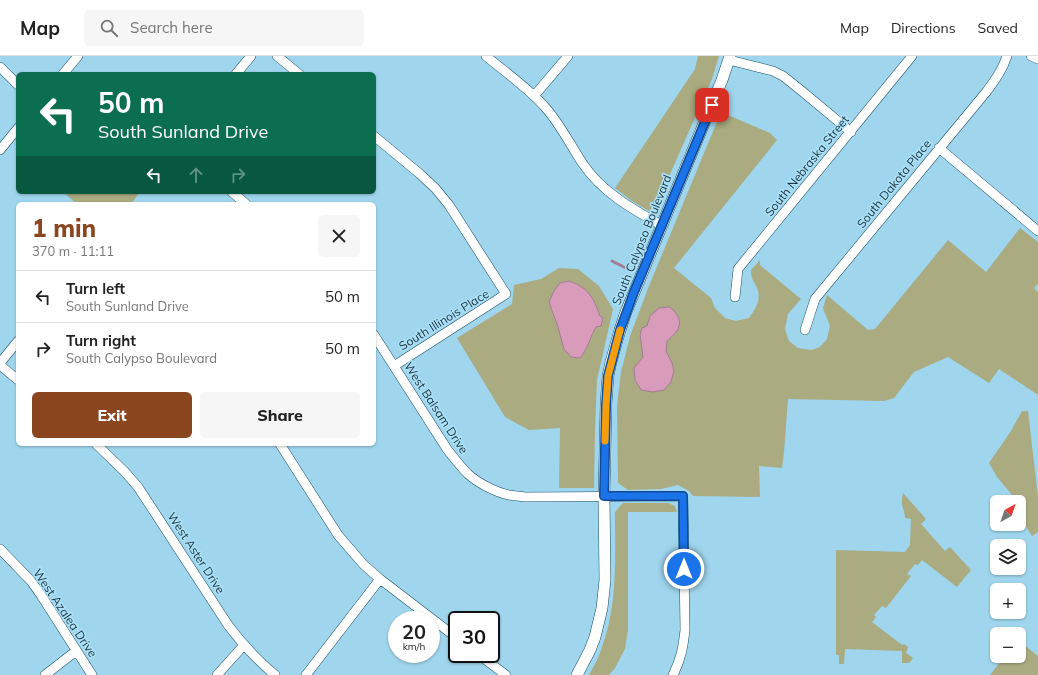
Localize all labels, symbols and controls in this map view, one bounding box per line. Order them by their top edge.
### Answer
search box [84,10,364,46]
text: Map [20,16,60,40]
icon: search [98,17,120,39]
text: Search here [130,18,213,37]
text: Map [840,19,869,37]
text: Directions [891,19,956,37]
text: Saved [978,19,1018,37]
text: 50 m [98,85,164,120]
icon: left [32,88,84,140]
pin [695,88,729,122]
icon: arrive [701,94,723,116]
street label: South Nebraska Street [761,112,852,219]
text: South Sunland Drive [98,120,268,143]
street label: South Dakota Place [853,136,934,231]
icon: left [143,164,165,186]
icon: ahead [185,164,207,186]
icon: right [227,164,249,186]
street label: South Calypso Boulevard [608,172,675,307]
text: 1 min [32,213,96,243]
button: close [318,215,360,257]
text: 370 m · 11:11 [32,243,114,259]
text: Turn left [66,279,125,298]
icon: left [32,286,54,308]
street label: South Illinois Place [396,286,492,353]
text: 50 m [325,287,360,306]
text: South Sunland Drive [66,298,189,314]
text: Turn right [66,331,136,350]
icon: right [32,338,54,360]
text: 50 m [325,339,360,358]
text: South Calypso Boulevard [66,350,217,366]
street label: West Balsam Drive [401,359,472,456]
button: Exit [32,392,192,438]
button: Share [200,392,360,438]
north arrow [990,495,1026,531]
map controls [990,495,1026,663]
street label: West Aster Drive [164,509,228,596]
button: layers [990,539,1026,575]
position arrow [663,548,705,590]
street label: West Azalea Drive [30,566,101,660]
button: + [990,583,1026,619]
speed limit sign: 30 [448,611,500,663]
text: 20 [402,619,426,644]
button: − [990,627,1026,663]
text: km/h [403,640,425,653]

